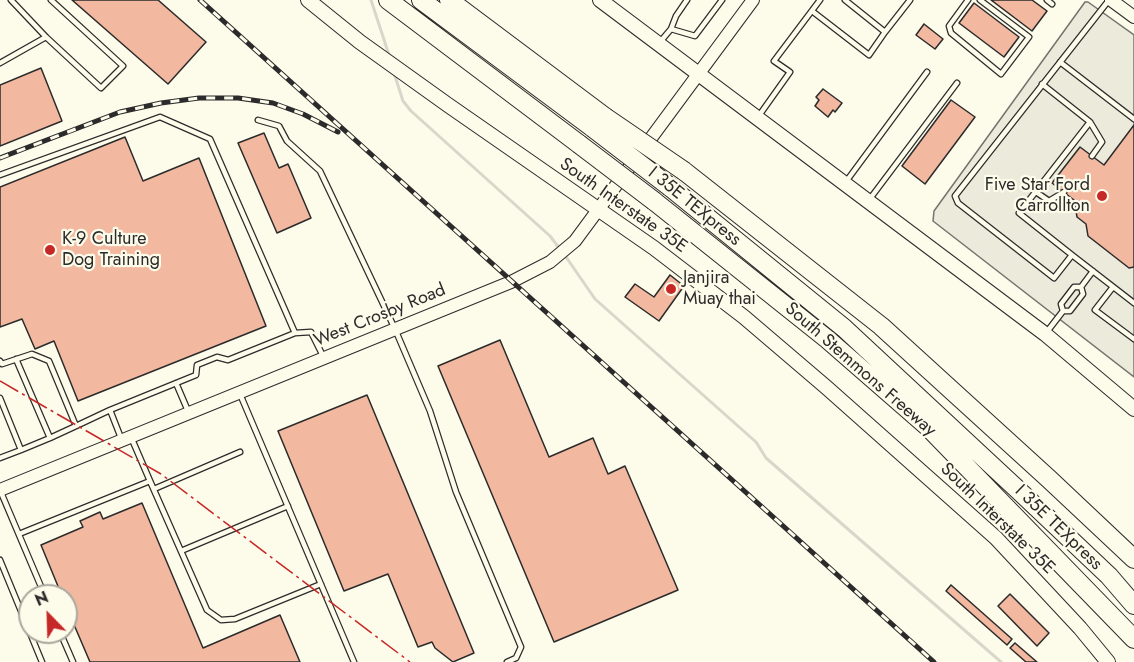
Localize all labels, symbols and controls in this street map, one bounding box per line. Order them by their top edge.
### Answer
street label: South Interstate 35E [555,154,691,258]
street label: I 35E TEXpress [643,163,745,251]
place label: Five Star Ford Carrollton [985,175,1090,218]
marker: Five Star Ford Carrollton [1095,189,1109,203]
place label: K-9 Culture Dog Training [62,229,160,272]
marker: K-9 Culture Dog Training [43,243,57,257]
place label: Janjira Muay thai [683,268,756,310]
street label: West Crosby Road [311,280,449,352]
marker: Janjira Muay thai [664,282,678,296]
street label: South Stemmons Freeway [780,298,940,442]
street label: South Interstate 35E [935,459,1059,579]
street label: I 35E TEXpress [1010,481,1106,575]
north arrow [18,584,78,644]
text: N [31,586,52,612]

